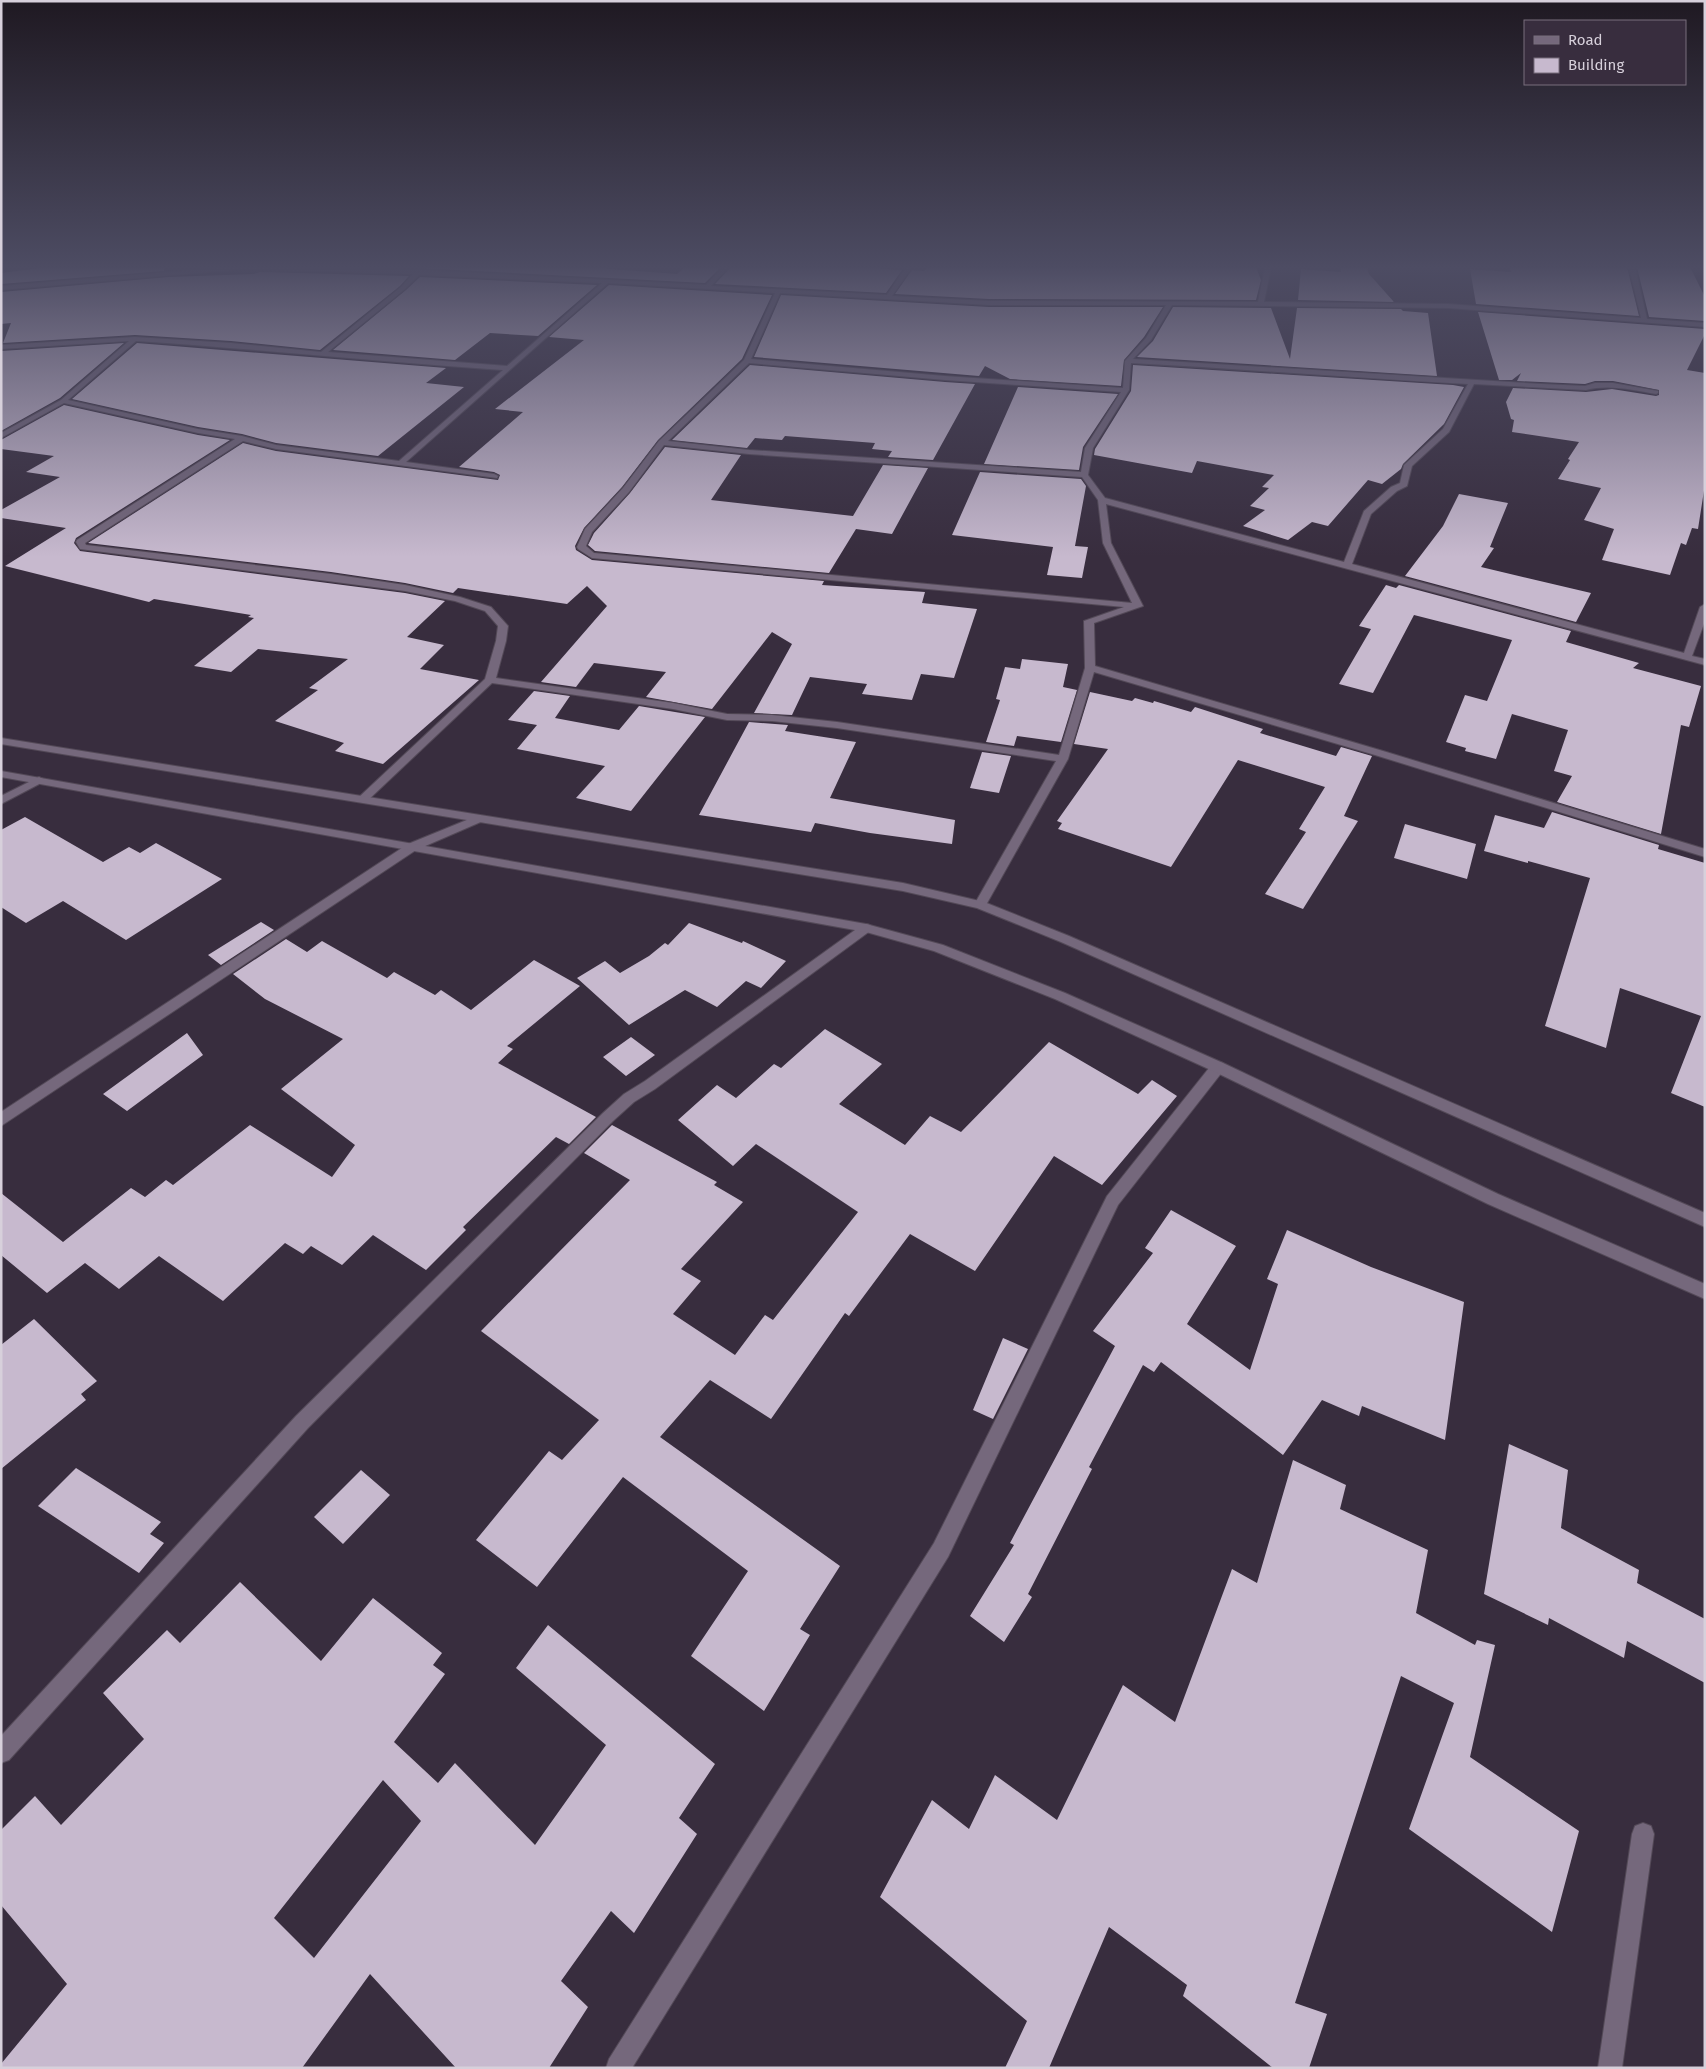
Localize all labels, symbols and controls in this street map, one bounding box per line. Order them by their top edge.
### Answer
legend [1524,20,1686,85]
text: Road [1568,31,1603,49]
text: Building [1568,56,1624,74]

